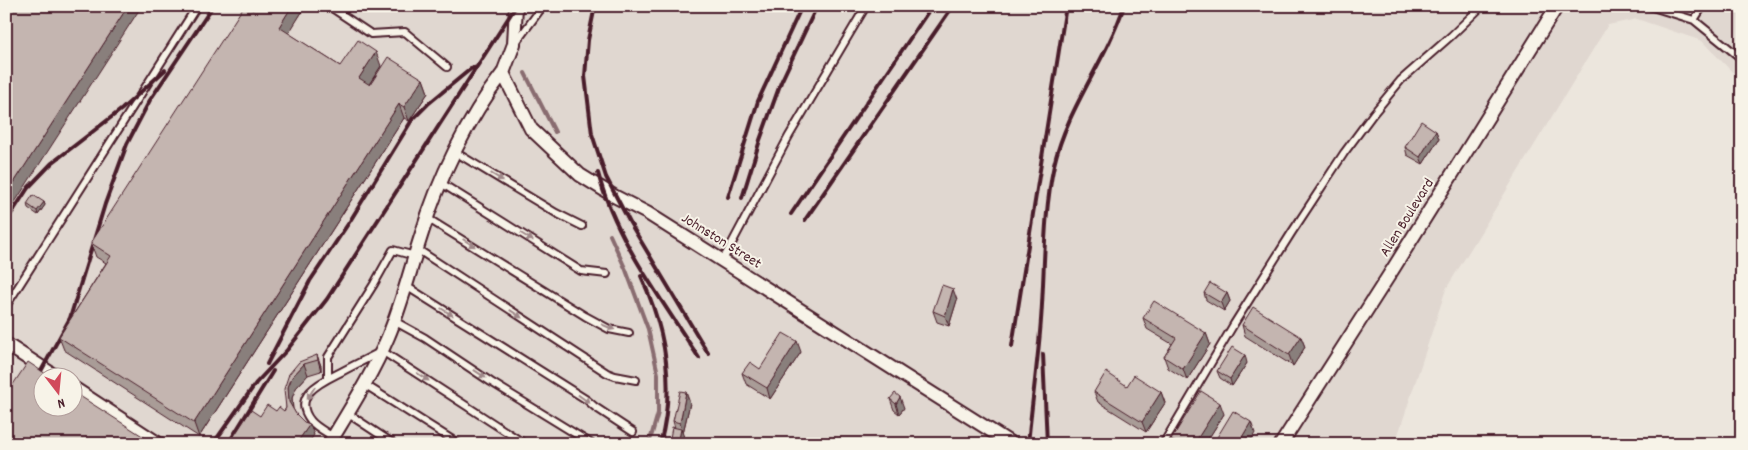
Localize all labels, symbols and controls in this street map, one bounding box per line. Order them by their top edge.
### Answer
one-way arrow [490,172,503,182]
street label: Allen Boulevard [1375,175,1441,261]
street label: Johnston Street [676,208,766,275]
one-way arrow [520,232,533,241]
one-way arrow [462,239,475,248]
one-way arrow [440,307,454,317]
one-way arrow [509,309,523,319]
one-way arrow [601,323,616,331]
north arrow [32,368,82,418]
one-way arrow [474,369,487,379]
one-way arrow [416,373,429,382]
one-way arrow [306,386,315,399]
text: N [55,392,67,413]
one-way arrow [577,394,591,404]

